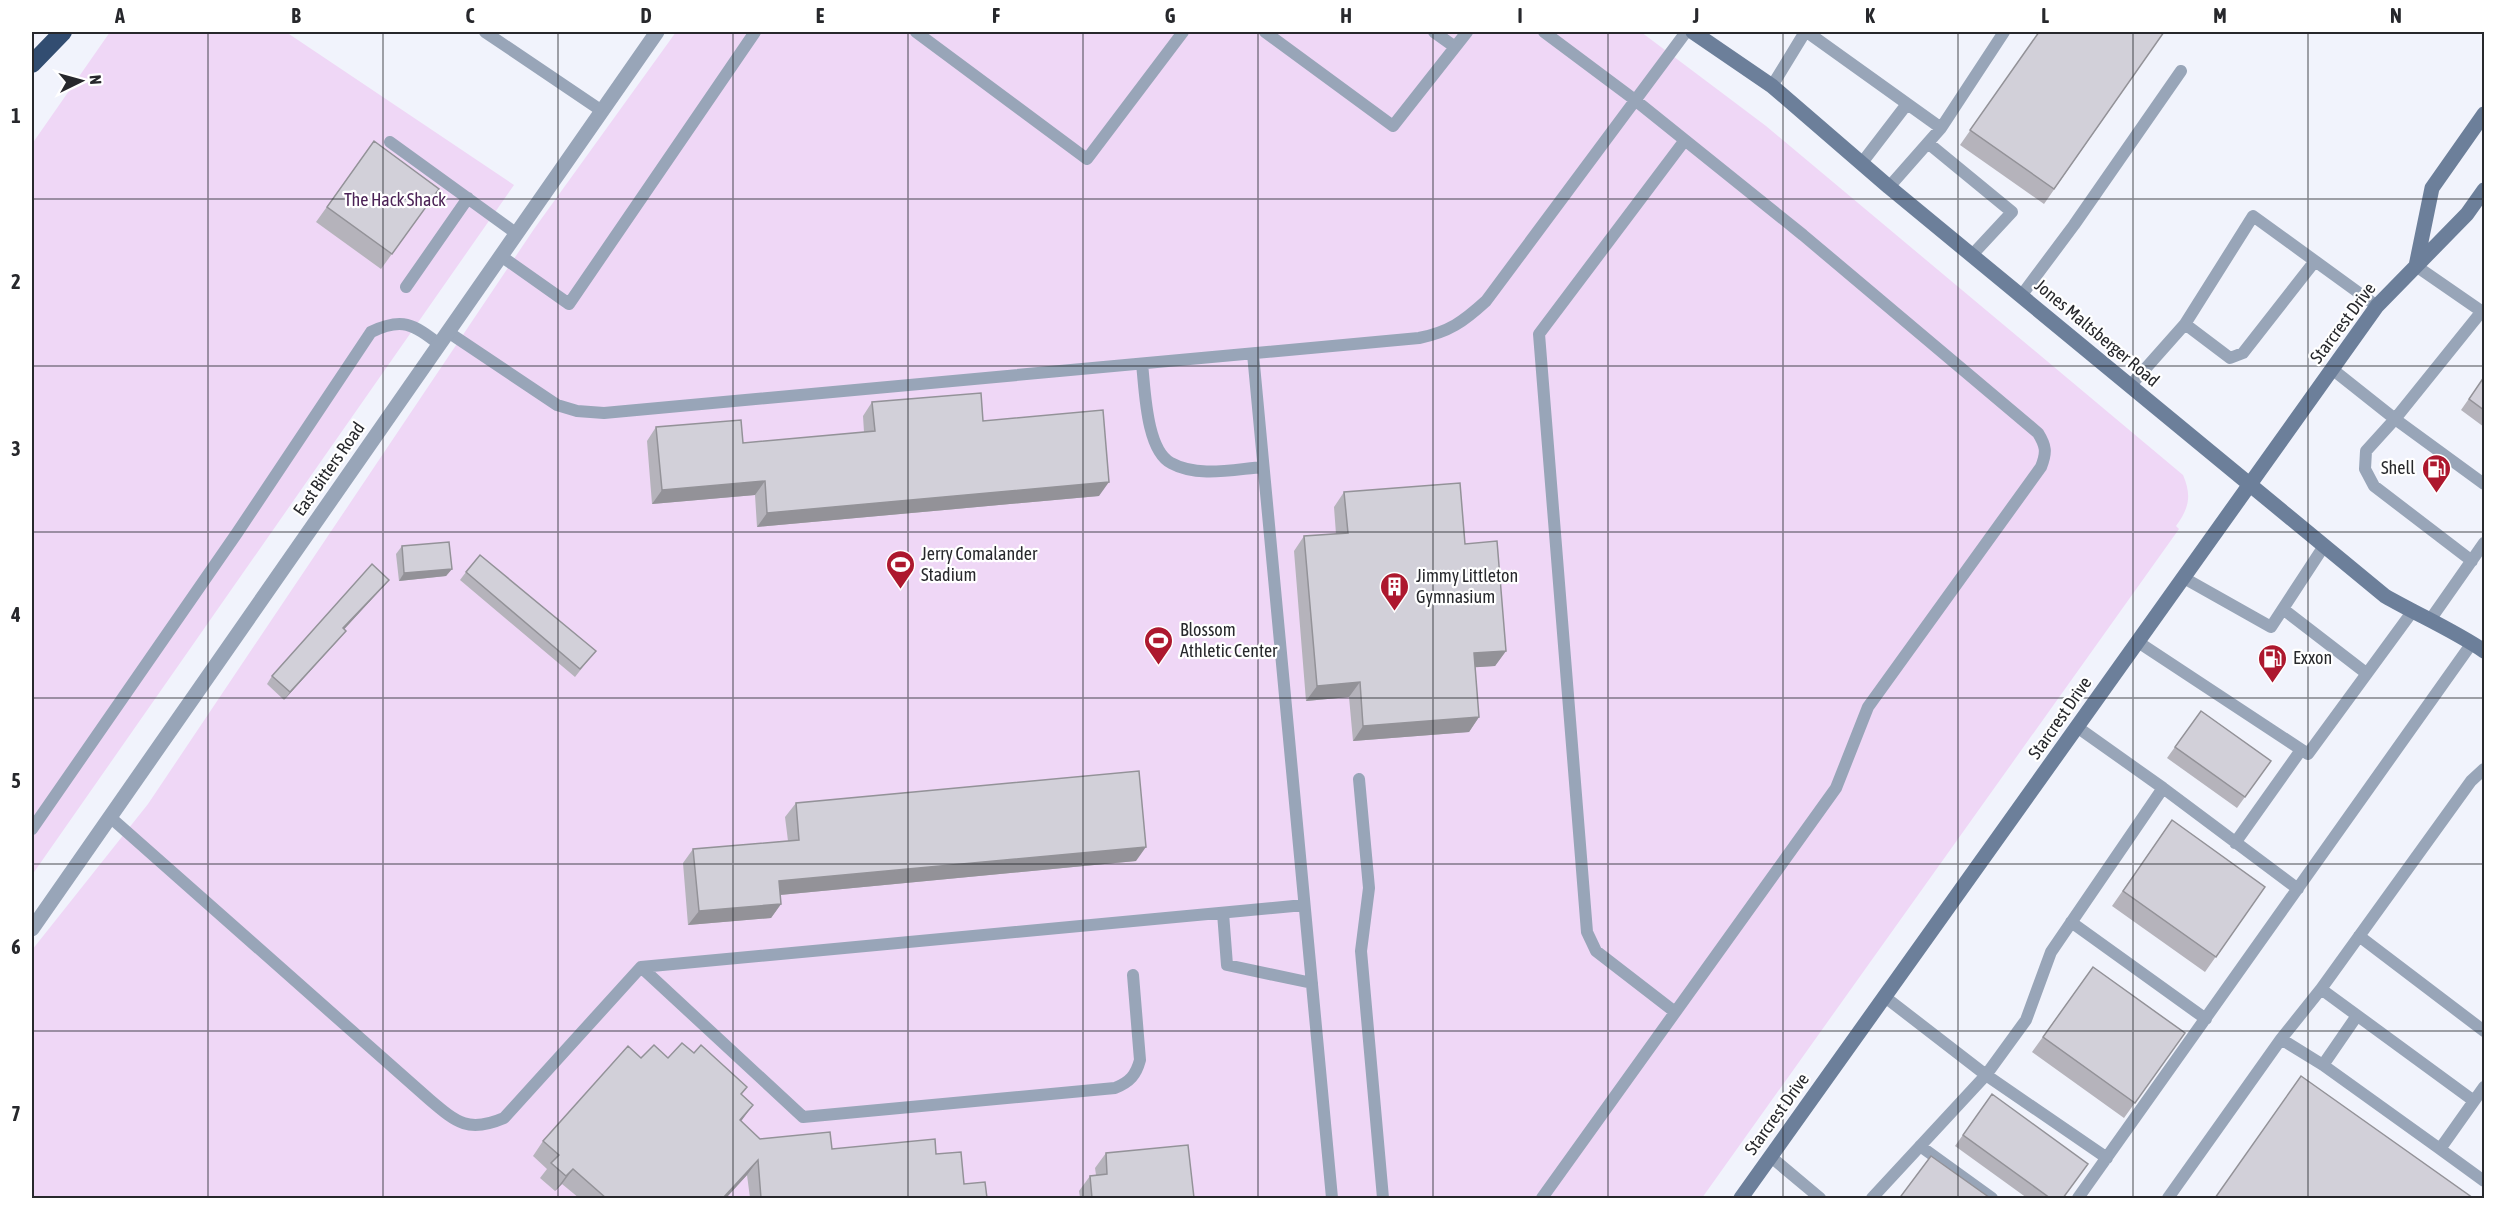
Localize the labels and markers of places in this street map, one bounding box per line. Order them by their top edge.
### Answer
fuel station icon: Shell [2420,452,2452,494]
place label: Shell [2381,457,2415,478]
place label: Jerry Comalander Stadium [921,543,1038,585]
sports icon: Jerry Comalander Stadium [884,548,916,590]
place label: Jimmy Littleton Gymnasium [1416,565,1518,607]
building icon: Jimmy Littleton Gymnasium [1379,570,1411,612]
place label: Blossom Athletic Center [1180,619,1278,661]
sports icon: Blossom Athletic Center [1143,624,1175,666]
fuel station icon: Exxon [2256,642,2288,684]
place label: Exxon [2293,647,2332,668]

